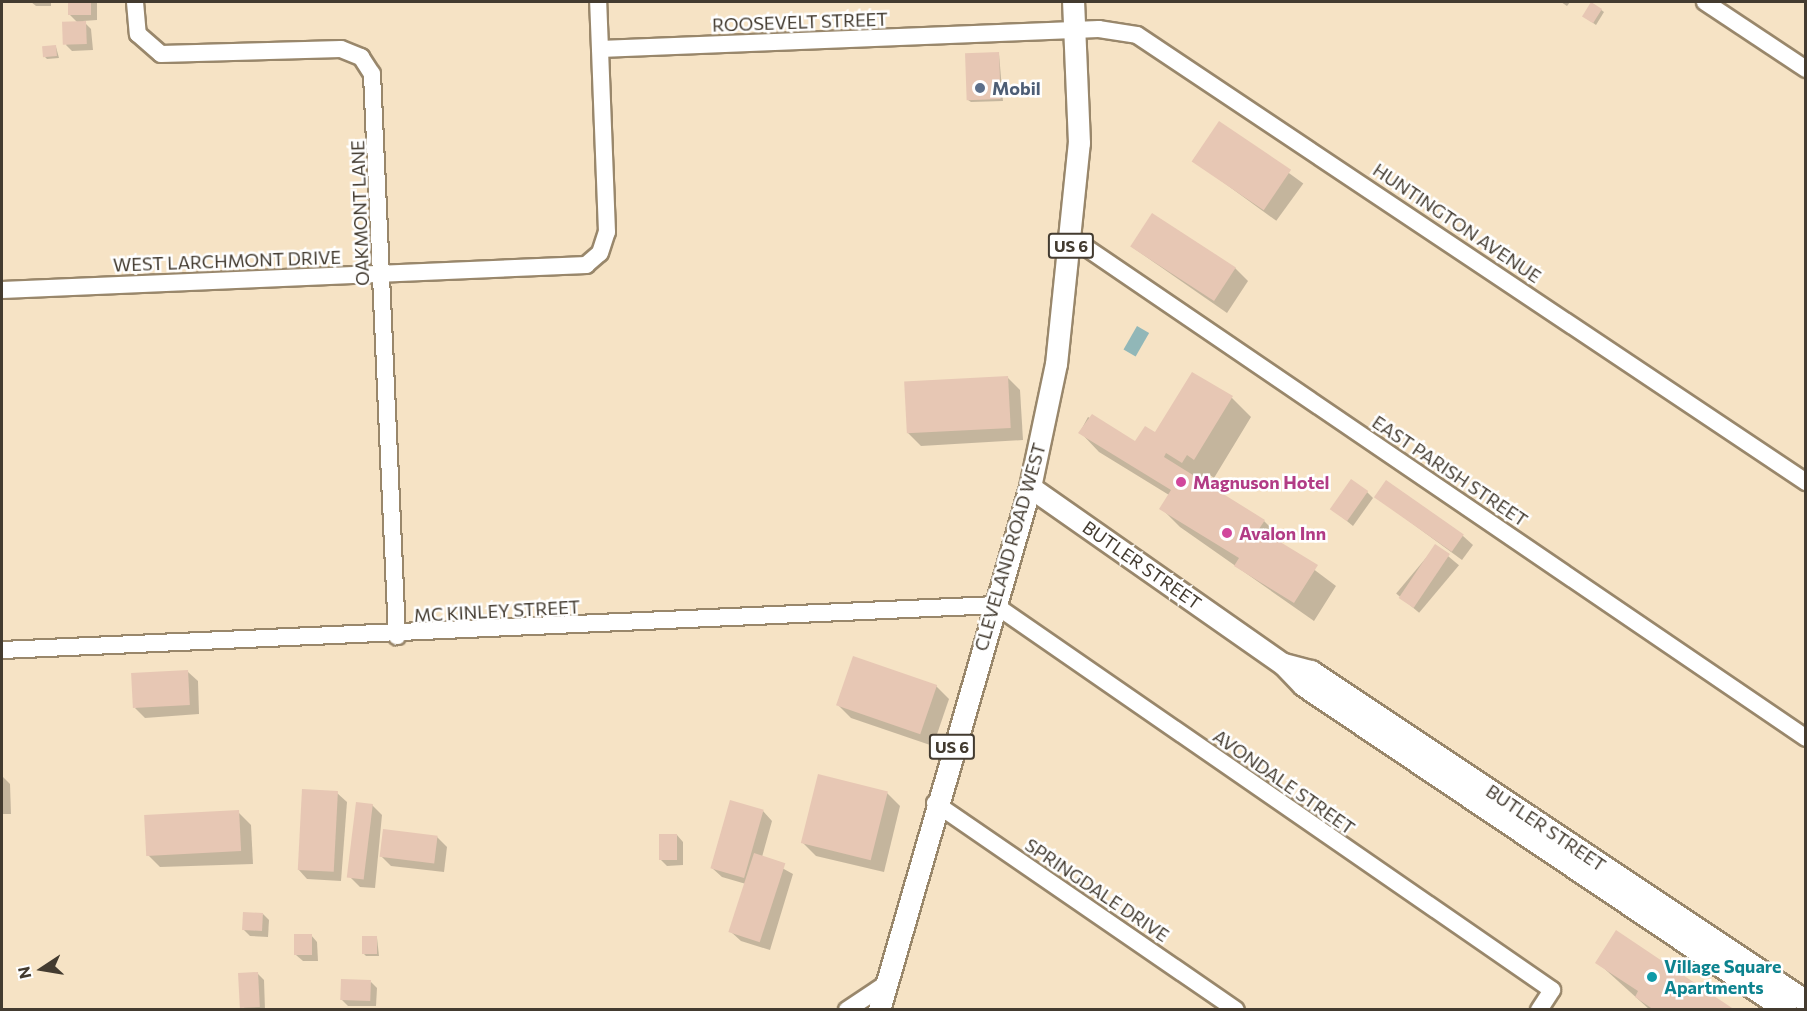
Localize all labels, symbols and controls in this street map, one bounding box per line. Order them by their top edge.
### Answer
street label: ROOSEVELT STREET [712,8,888,36]
place label: Mobil [992,77,1041,99]
marker: Mobil [973,81,987,95]
street label: OAKMONT LANE [347,140,373,286]
street label: HUNTINGTON AVENUE [1369,159,1545,287]
road number: US 6 [1047,233,1095,259]
street label: WEST LARCHMONT DRIVE [113,246,341,276]
street label: EAST PARISH STREET [1368,411,1532,531]
street label: CLEVELAND ROAD WEST [970,441,1050,653]
place label: Magnuson Hotel [1193,471,1329,493]
marker: Magnuson Hotel [1174,475,1188,489]
street label: BUTLER STREET [1079,516,1205,614]
place label: Avalon Inn [1239,522,1326,544]
marker: Avalon Inn [1220,526,1234,540]
street label: MC KINLEY STREET [413,596,581,626]
street label: AVONDALE STREET [1209,725,1359,839]
road number: US 6 [928,734,976,760]
street label: BUTLER STREET [1482,780,1610,876]
street label: SPRINGDALE DRIVE [1021,834,1173,946]
north arrow [12,939,72,999]
place label: Village Square Apartments [1664,956,1782,998]
text: N [13,965,34,981]
marker: Village Square Apartments [1645,970,1659,984]

